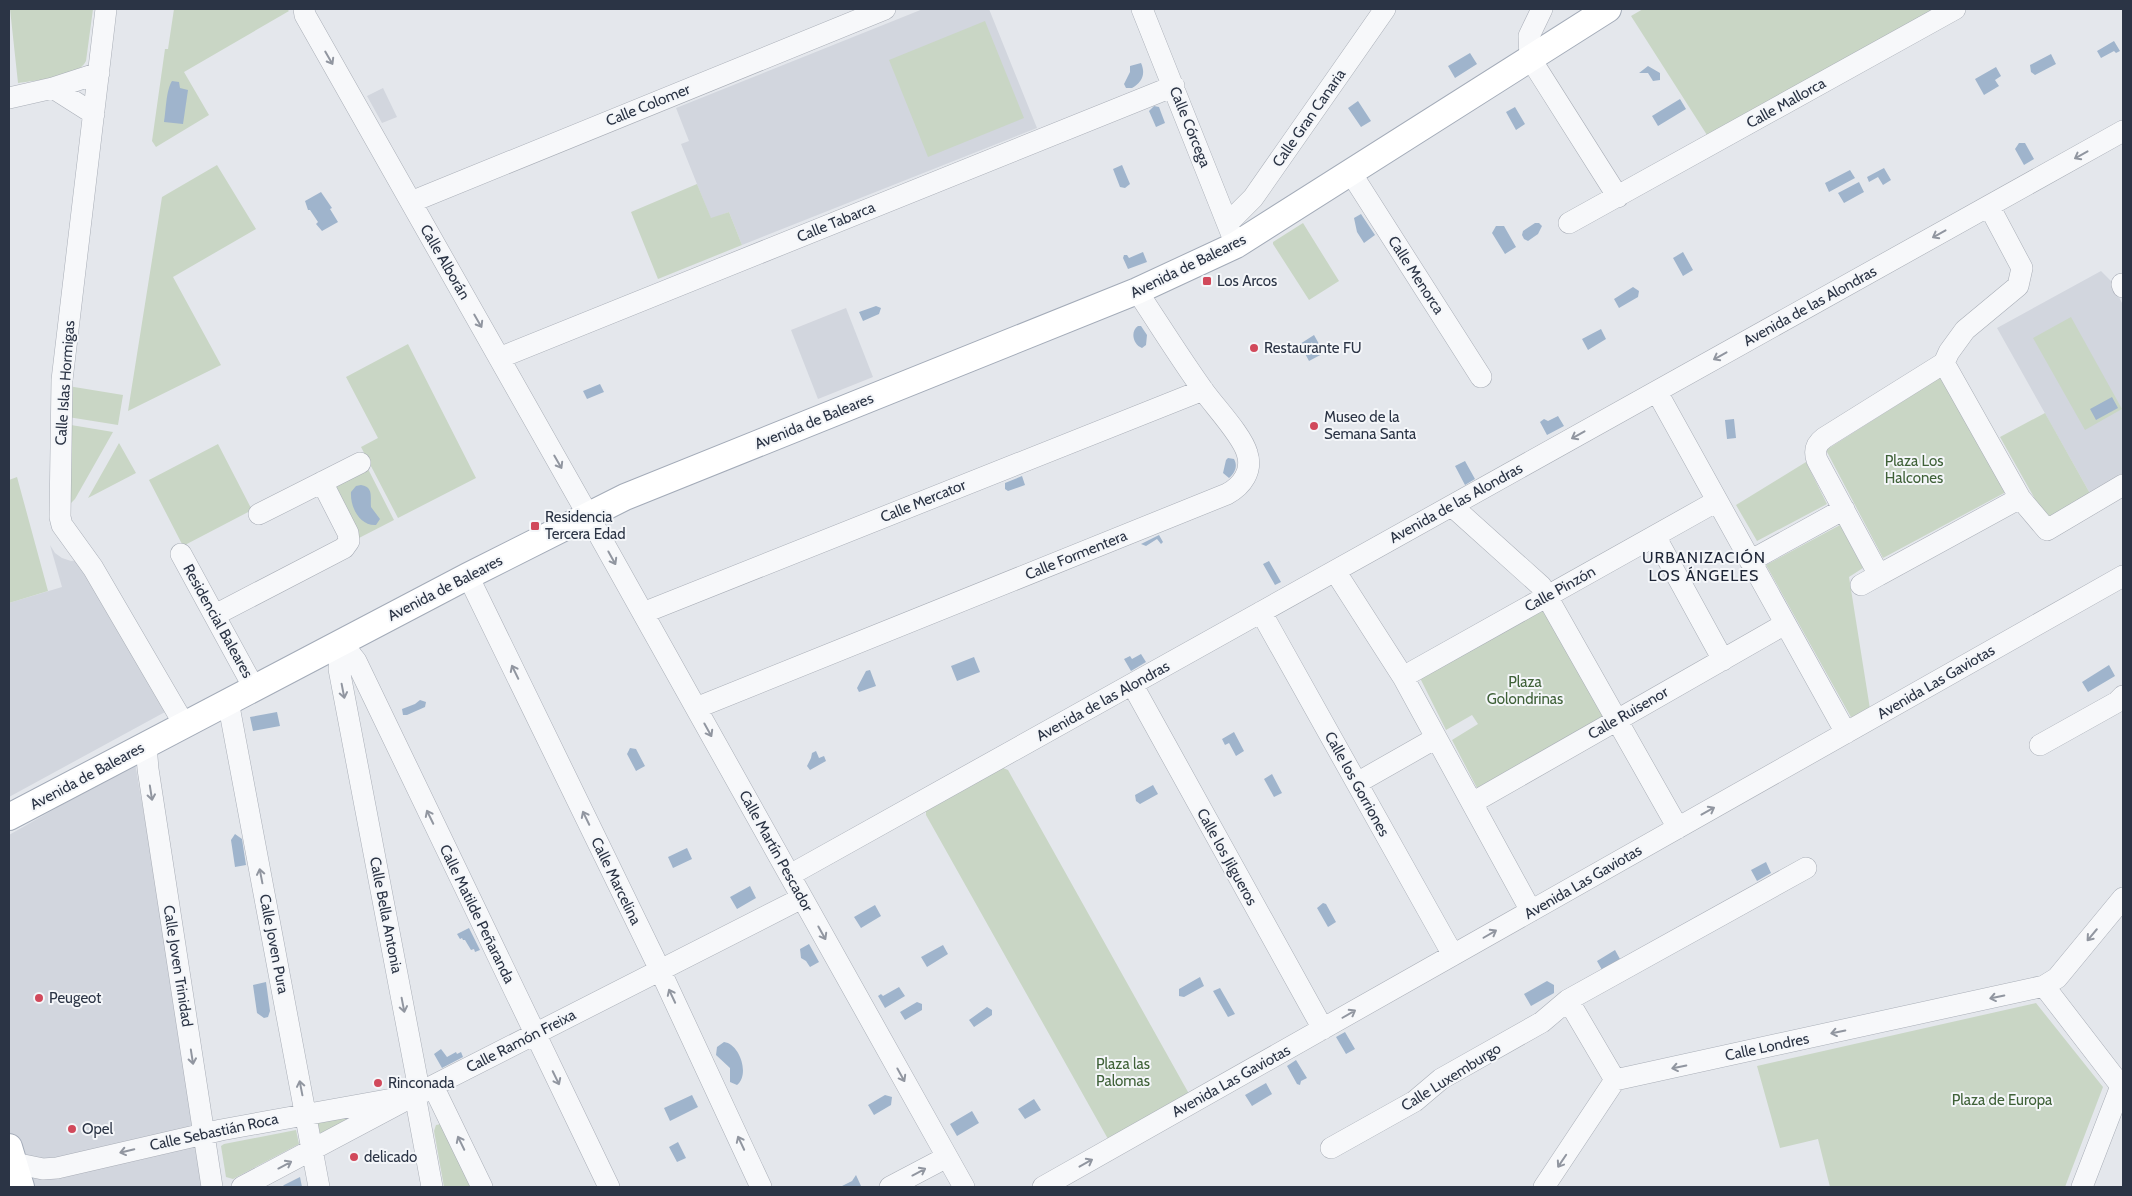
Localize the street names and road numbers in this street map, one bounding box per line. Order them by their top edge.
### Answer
street label: Calle Gran Canaria [1269,65,1350,170]
street label: Calle Mallorca [1743,74,1829,132]
street label: Calle Colomer [603,80,693,130]
street label: Calle Córcega [1166,84,1215,171]
street label: Calle Tabarca [794,198,879,246]
street label: Calle Alborán [416,221,474,303]
street label: Avenida de Baleares [1127,230,1249,302]
street label: Calle Menorca [1384,233,1448,318]
street label: Avenida de las Alondras [1740,262,1880,350]
street label: Calle Islas Hormigas [52,320,78,446]
street label: Avenida de Baleares [752,389,876,453]
street label: Avenida de las Alondras [1386,459,1526,547]
street label: Calle Mercator [878,476,969,526]
street label: Calle Formentera [1022,526,1130,584]
street label: Avenida de Baleares [385,551,505,625]
street label: Residencial Baleares [179,561,257,681]
street label: Calle Pinzón [1521,562,1599,616]
street label: Avenida Las Gaviotas [1874,641,1998,723]
street label: Avenida de las Alondras [1033,657,1173,745]
street label: Calle Ruisenor [1585,683,1672,743]
street label: Calle los Gorriones [1321,728,1393,840]
street label: Avenida de Baleares [27,738,147,814]
street label: Calle Martín Pescador [735,787,817,915]
street label: Calle los Jilgueros [1193,805,1261,909]
street label: Calle Marcelina [587,834,645,928]
street label: Avenida Las Gaviotas [1521,841,1645,923]
street label: Calle Matilde Peñaranda [436,842,519,987]
street label: Calle Bella Antonia [366,855,406,976]
street label: Calle Joven Pura [256,893,293,996]
street label: Calle Joven Trinidad [159,904,197,1028]
street label: Calle Ramón Freixa [463,1005,580,1076]
street label: Calle Londres [1723,1029,1811,1065]
street label: Calle Luxemburgo [1398,1039,1504,1115]
street label: Avenida Las Gaviotas [1169,1041,1293,1121]
street label: Calle Sebastián Roca [148,1109,281,1154]

